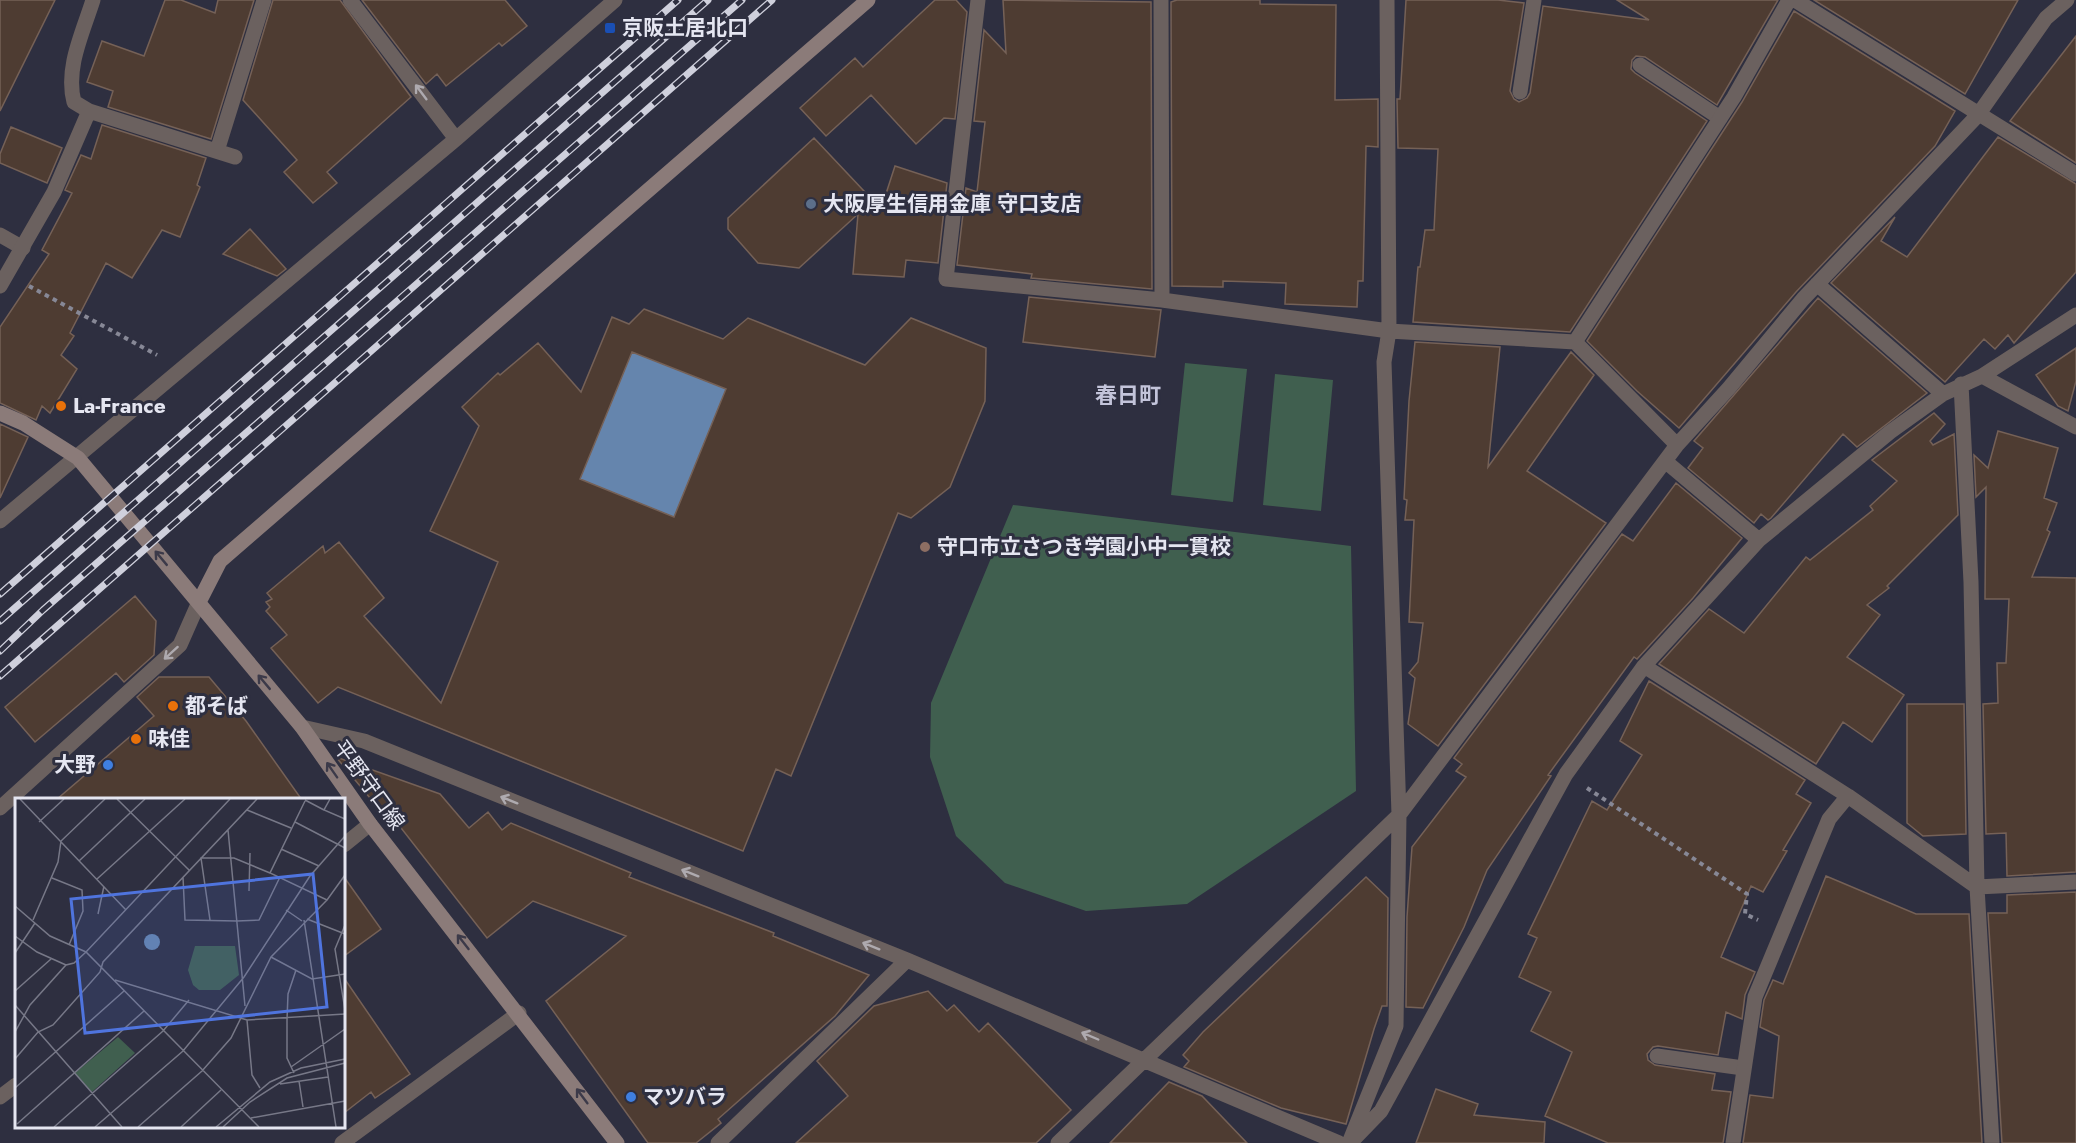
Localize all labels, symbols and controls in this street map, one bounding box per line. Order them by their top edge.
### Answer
place label: 京阪土居北口 [622,13,748,43]
marker: 京阪土居北口 [603,21,617,35]
one-way arrow [414,85,427,101]
place label: 大阪厚生信用金庫 守口支店 [823,189,1081,219]
marker: 大阪厚生信用金庫 守口支店 [804,197,818,211]
district label: 春日町 [1095,379,1161,411]
place label: La-France [73,391,166,421]
marker: La-France [54,399,68,413]
place label: 守口市立さつき学園小中一貫校 [937,532,1231,562]
marker: 守口市立さつき学園小中一貫校 [918,540,932,554]
one-way arrow [154,551,168,566]
one-way arrow [164,646,179,660]
one-way arrow [258,674,271,690]
place label: 都そば [185,691,248,721]
marker: 都そば [166,699,180,713]
place label: 味佳 [148,724,190,754]
marker: 味佳 [129,732,143,746]
street label: 平野守口線 [326,734,412,836]
place label: 大野 [54,750,96,780]
marker: 大野 [101,758,115,772]
one-way arrow [326,763,338,779]
one-way arrow [500,794,519,805]
inset map [15,798,345,1128]
one-way arrow [681,867,700,878]
one-way arrow [456,934,469,950]
one-way arrow [862,940,880,951]
one-way arrow [1081,1030,1099,1041]
place label: マツバラ [643,1082,727,1112]
one-way arrow [576,1089,588,1105]
marker: マツバラ [624,1090,638,1104]

